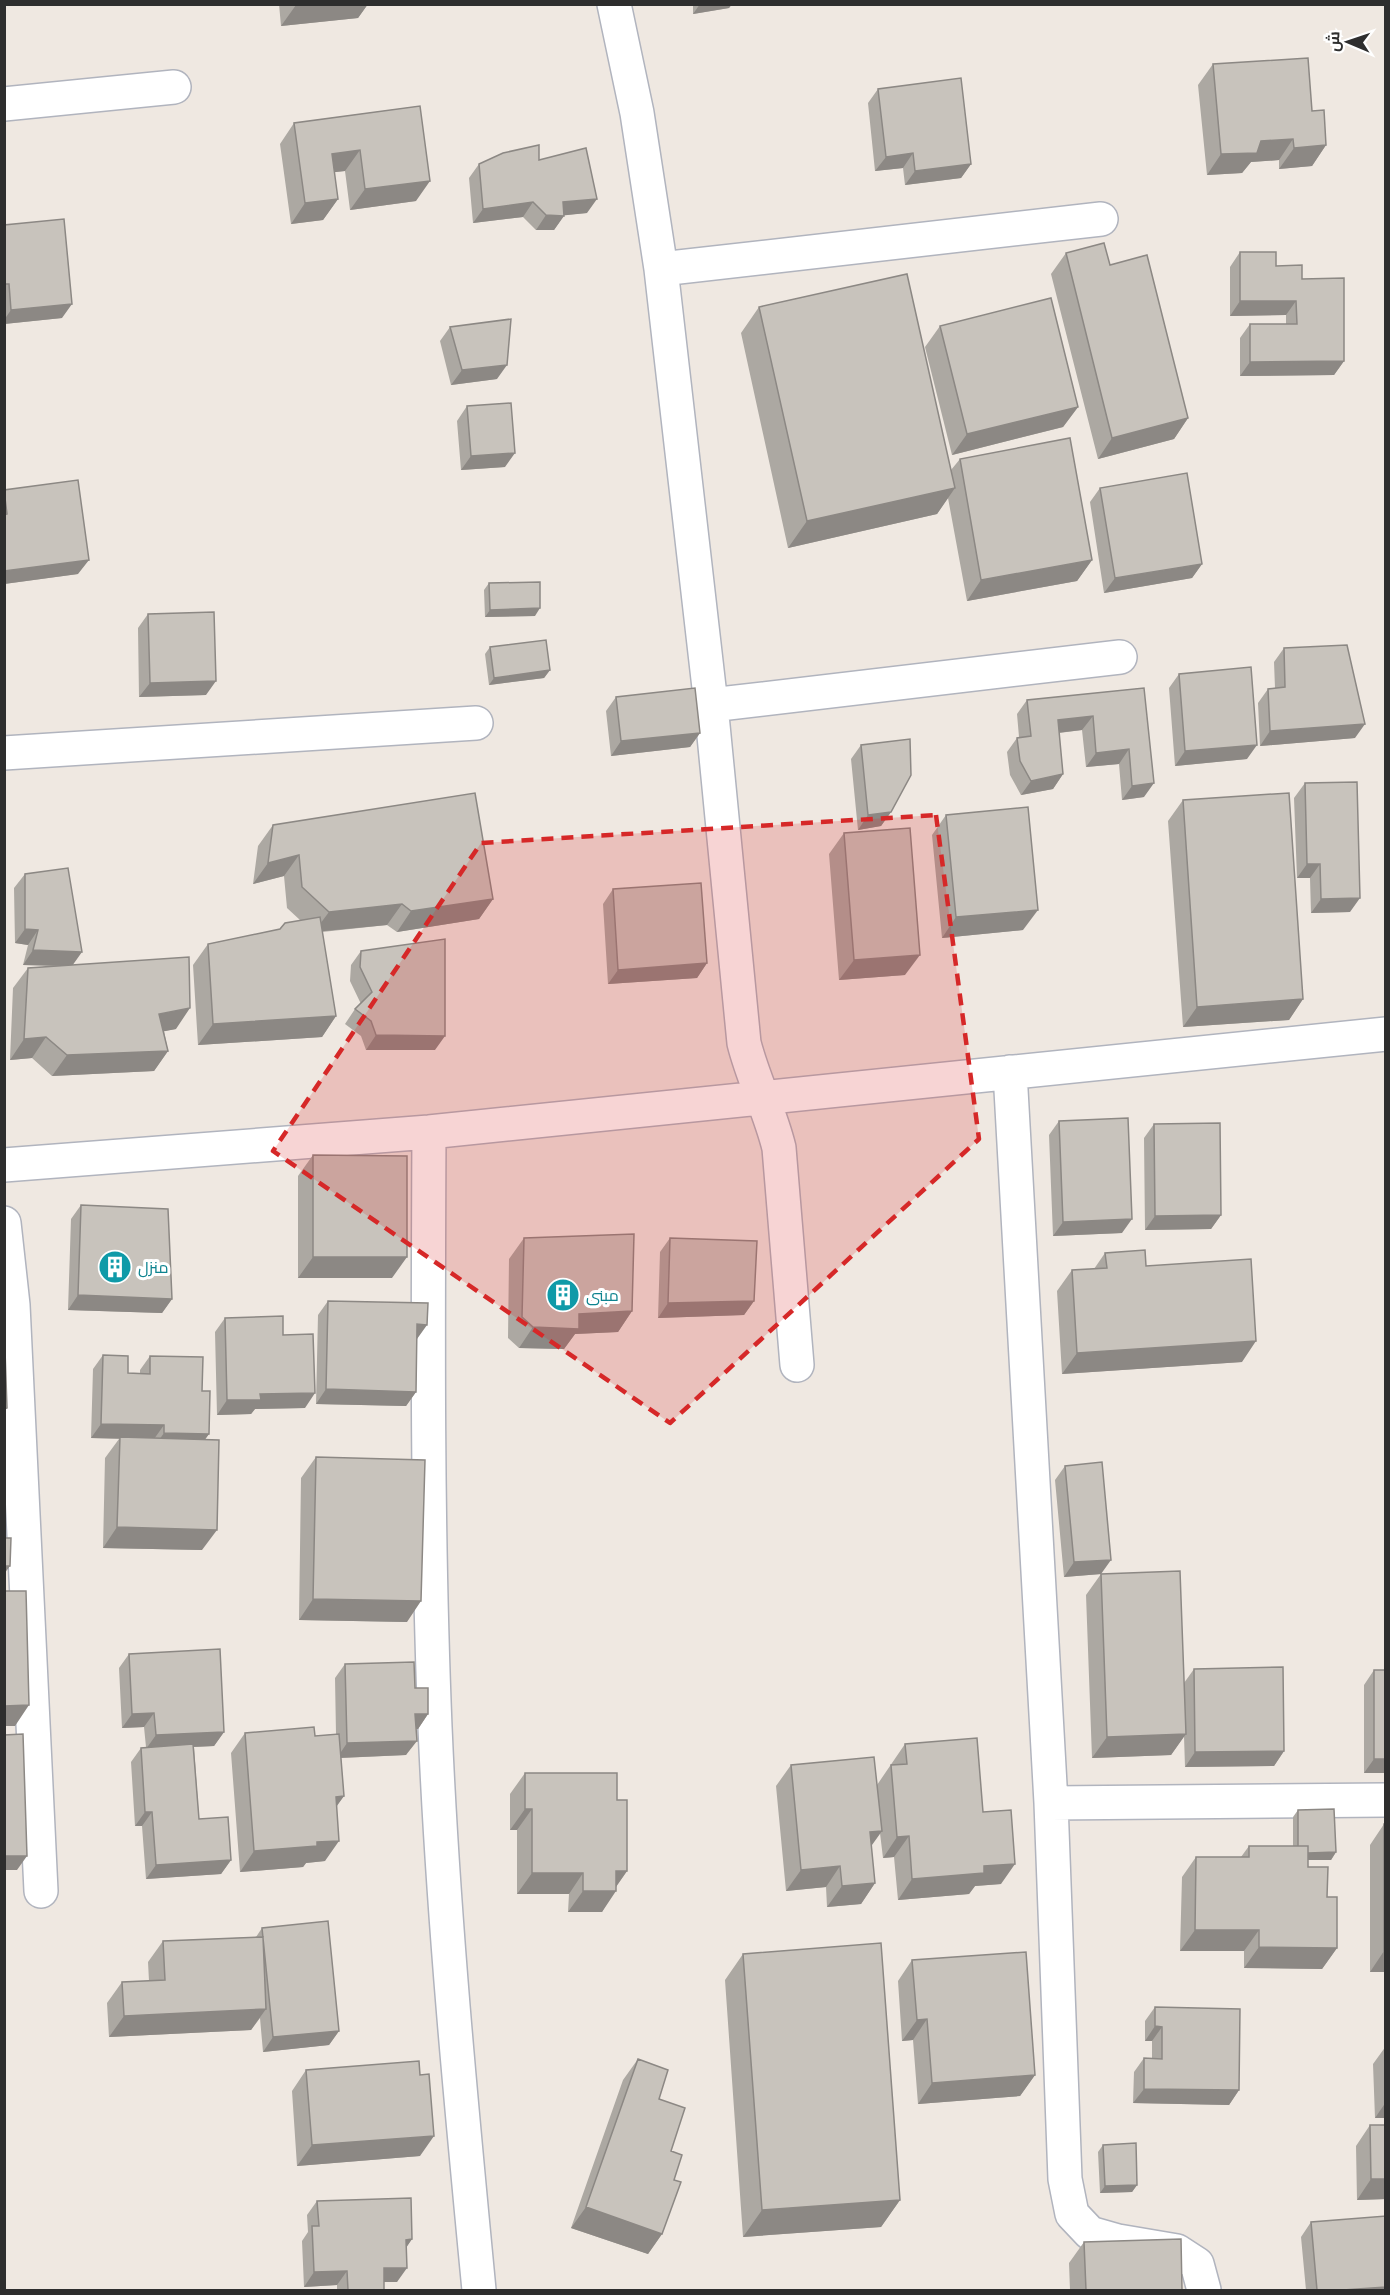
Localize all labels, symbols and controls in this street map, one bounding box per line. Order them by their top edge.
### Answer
north arrow [1318,12,1378,72]
text: ش [1324,31,1343,52]
building icon: منزل [97,1249,133,1285]
place label: منزل [138,1258,168,1278]
building icon: مبنى [545,1277,581,1313]
place label: مبنى [586,1286,619,1306]

